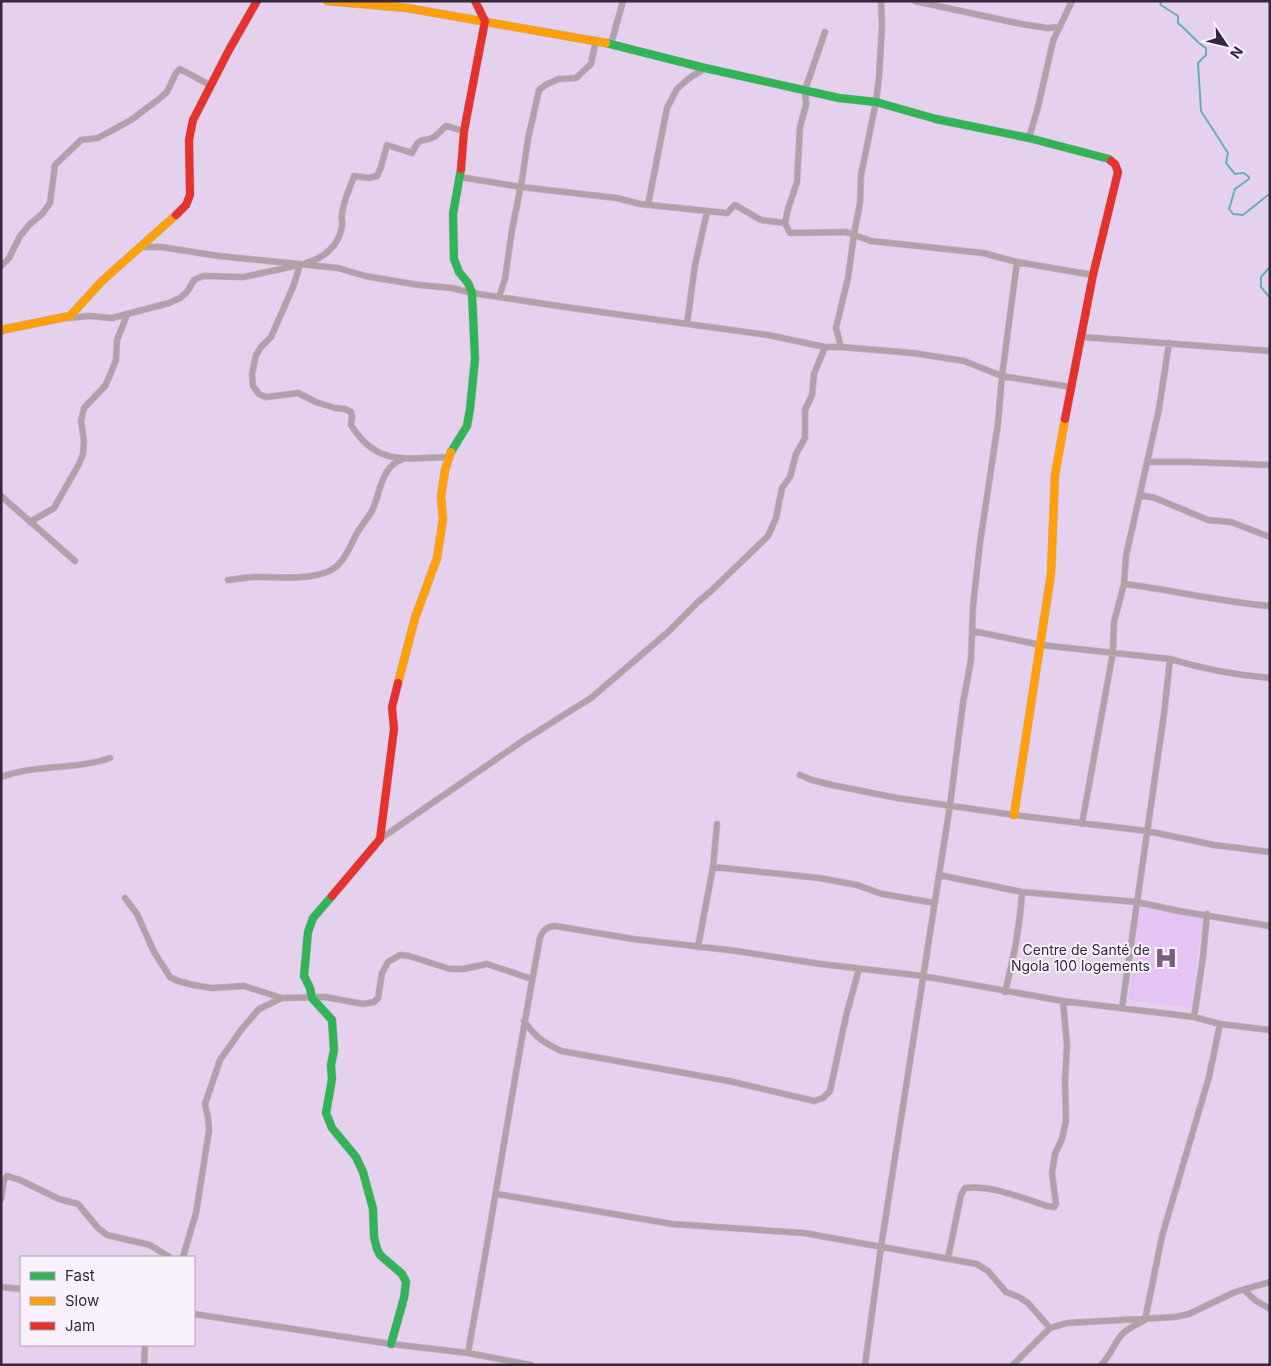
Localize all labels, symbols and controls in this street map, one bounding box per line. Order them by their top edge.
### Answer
north arrow [1201,20,1251,70]
text: N [1227,43,1247,62]
place label: Centre de Santé de Ngola 100 logements [1011,941,1150,974]
hospital icon: Centre de Santé de Ngola 100 logements [1153,945,1179,971]
legend [20,1256,195,1346]
text: Fast [65,1266,95,1285]
text: Slow [65,1291,99,1310]
text: Jam [65,1316,95,1335]

